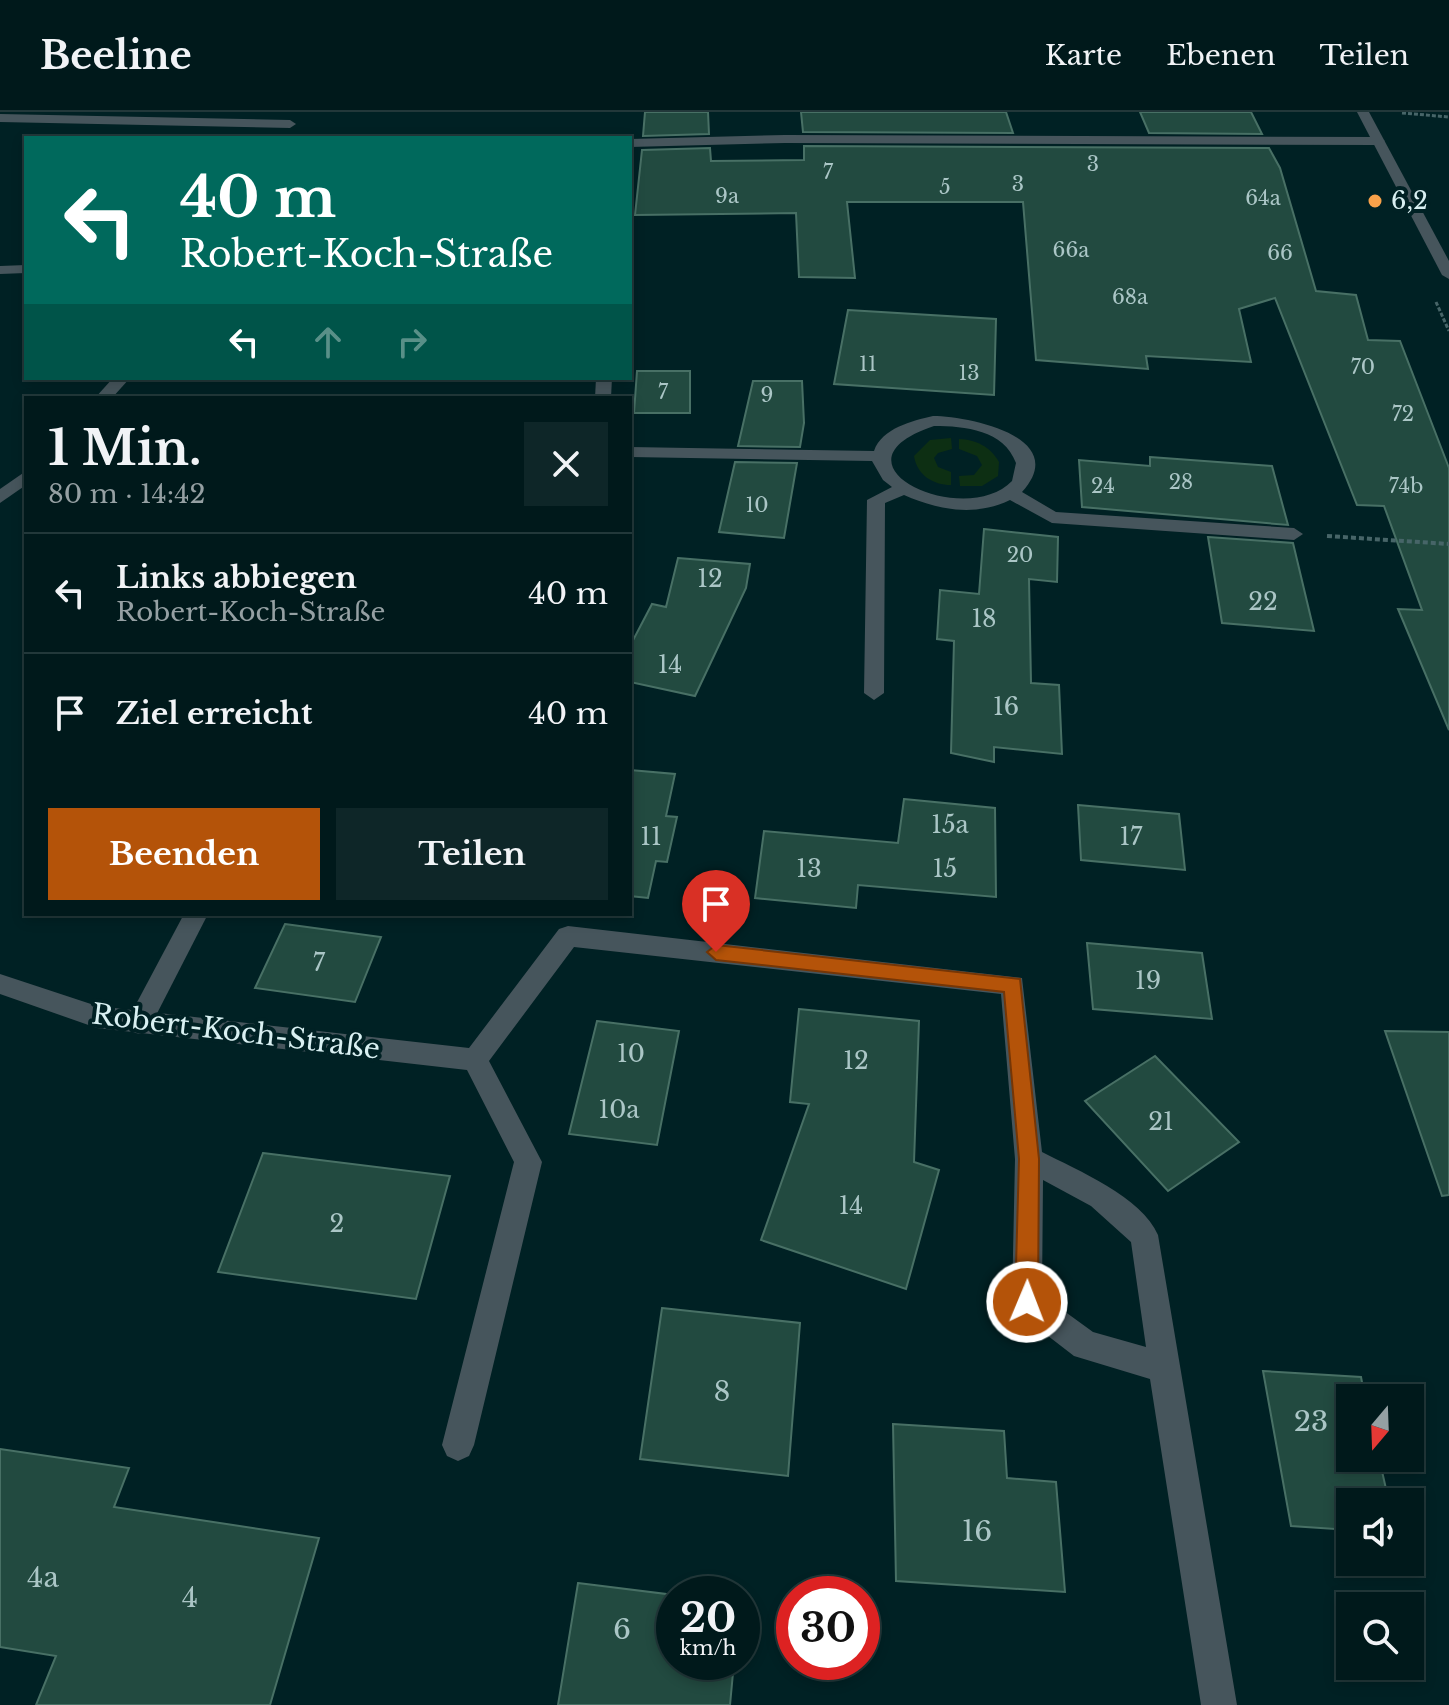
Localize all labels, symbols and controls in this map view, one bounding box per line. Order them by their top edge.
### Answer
text: Beeline [40,32,192,79]
text: Karte [1045,38,1122,73]
text: Ebenen [1166,38,1275,73]
text: Teilen [1319,38,1409,73]
house number: 3 [1087,152,1099,176]
house number: 7 [823,160,834,184]
text: 40 m [180,163,336,232]
icon: left [48,168,152,272]
house number: 3 [1012,172,1024,196]
house number: 5 [939,175,951,199]
house number: 9a [715,184,740,208]
house number: 64a [1245,186,1282,210]
place label: 6,2 [1391,186,1428,215]
marker: 6,2 [1366,192,1384,210]
text: Robert-Koch-Straße [180,232,553,277]
house number: 66a [1053,238,1090,262]
house number: 66 [1267,241,1293,265]
house number: 68a [1112,285,1149,309]
icon: left [222,320,266,364]
icon: ahead [306,320,350,364]
icon: right [390,320,434,364]
house number: 11 [859,352,877,376]
house number: 70 [1351,355,1375,379]
house number: 13 [958,361,980,385]
house number: 7 [658,380,669,404]
house number: 9 [761,383,773,407]
house number: 72 [1392,402,1414,426]
text: 1 Min. [48,418,201,478]
button: close [524,422,608,506]
house number: 28 [1169,470,1193,494]
house number: 24 [1091,474,1115,498]
house number: 74b [1389,474,1423,498]
text: 80 m · 14:42 [48,478,205,510]
house number: 10 [745,493,769,517]
house number: 20 [1007,543,1033,567]
text: Links abbiegen [116,559,357,596]
house number: 12 [697,564,723,593]
icon: left [48,571,92,615]
text: 40 m [528,575,608,612]
house number: 22 [1248,587,1278,616]
text: Robert-Koch-Straße [116,596,385,628]
house number: 18 [971,604,997,633]
house number: 14 [658,650,682,679]
icon: arrive [48,691,92,735]
house number: 16 [993,692,1019,721]
text: Ziel erreicht [116,695,312,732]
text: 40 m [528,695,608,732]
button: Beenden [48,808,320,900]
button: Teilen [336,808,608,900]
house number: 15a [931,810,970,839]
house number: 11 [640,822,662,851]
house number: 17 [1120,822,1143,851]
house number: 13 [796,854,822,883]
house number: 15 [933,854,957,883]
pin [682,870,750,952]
icon: arrive [694,882,738,926]
house number: 7 [313,948,326,977]
house number: 19 [1135,966,1161,995]
street label: Robert-Koch-Straße [90,996,382,1067]
house number: 10 [617,1039,645,1068]
house number: 12 [843,1046,869,1075]
house number: 10a [598,1095,640,1124]
house number: 21 [1148,1107,1174,1136]
house number: 14 [839,1191,863,1220]
house number: 2 [330,1209,344,1238]
position arrow [985,1260,1069,1344]
house number: 8 [714,1374,730,1409]
north arrow [1336,1384,1424,1472]
map controls [1336,1384,1424,1680]
house number: 23 [1294,1404,1328,1439]
button: sound [1336,1488,1424,1576]
house number: 16 [962,1514,992,1549]
house number: 4a [27,1560,59,1595]
speed limit sign: 30 [776,1576,880,1680]
house number: 4 [182,1580,198,1615]
button: search [1336,1592,1424,1680]
text: 20 [680,1593,736,1643]
house number: 6 [613,1612,631,1647]
text: km/h [680,1636,736,1660]

